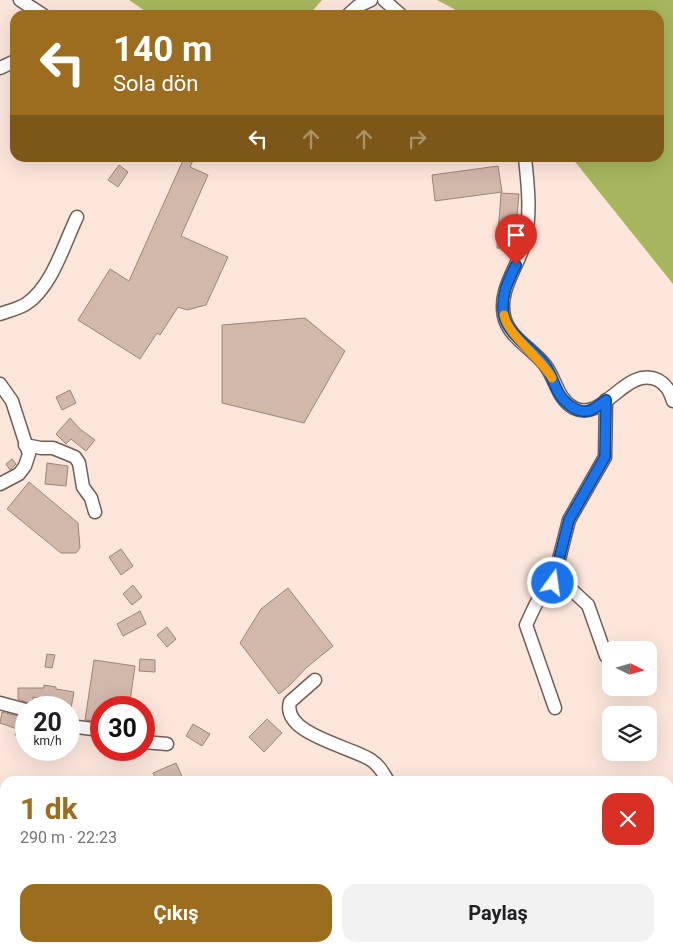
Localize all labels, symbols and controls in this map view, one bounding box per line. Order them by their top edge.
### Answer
text: 140 m [113,29,212,70]
icon: left [30,30,95,95]
text: Sola dön [113,71,199,96]
icon: left [244,125,272,153]
icon: ahead [297,125,325,153]
icon: ahead [350,125,378,153]
icon: right [403,125,431,153]
pin [495,214,537,265]
icon: arrive [502,221,530,249]
position arrow [526,556,578,608]
north arrow [602,641,658,696]
map controls [602,641,657,761]
speed limit sign: 30 [90,696,155,761]
button: layers [602,706,657,761]
text: 20 [33,708,62,737]
text: km/h [33,734,62,748]
text: 1 dk [20,791,78,826]
button: close [602,793,654,845]
text: 290 m · 22:23 [20,828,117,847]
button: Çıkış [20,884,332,942]
button: Paylaş [342,884,654,942]

